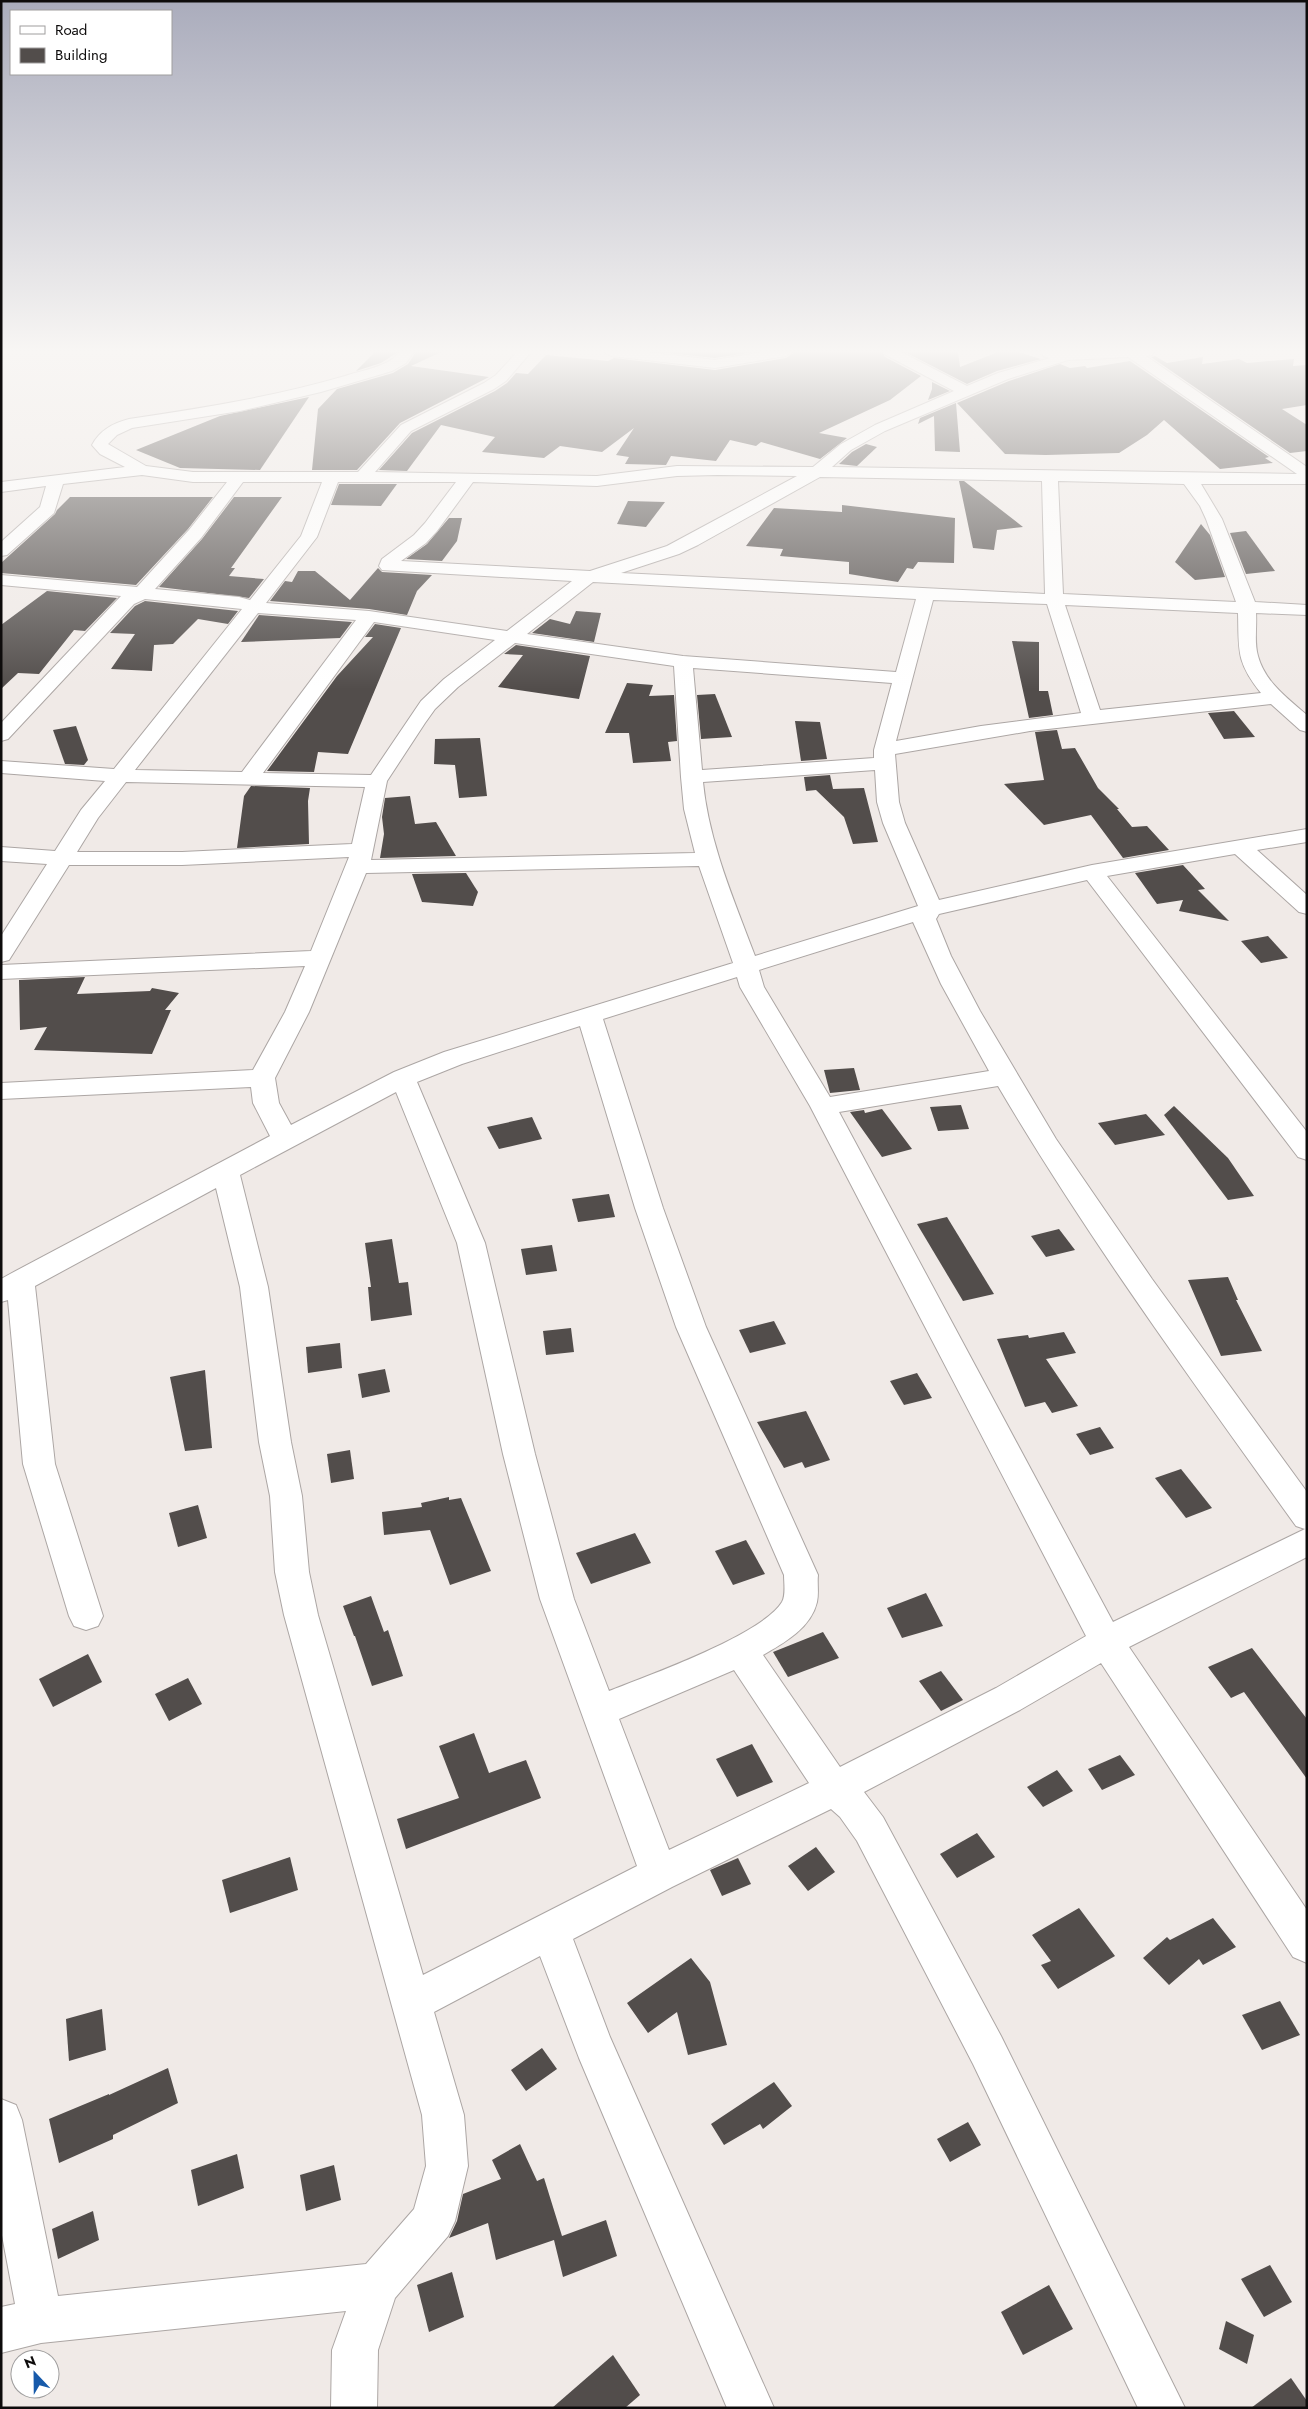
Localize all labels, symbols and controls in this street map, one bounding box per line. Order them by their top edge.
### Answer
legend [10,10,172,75]
text: Road [55,19,87,41]
text: Building [55,44,107,66]
north arrow [10,2349,60,2399]
text: N [21,2351,39,2373]

